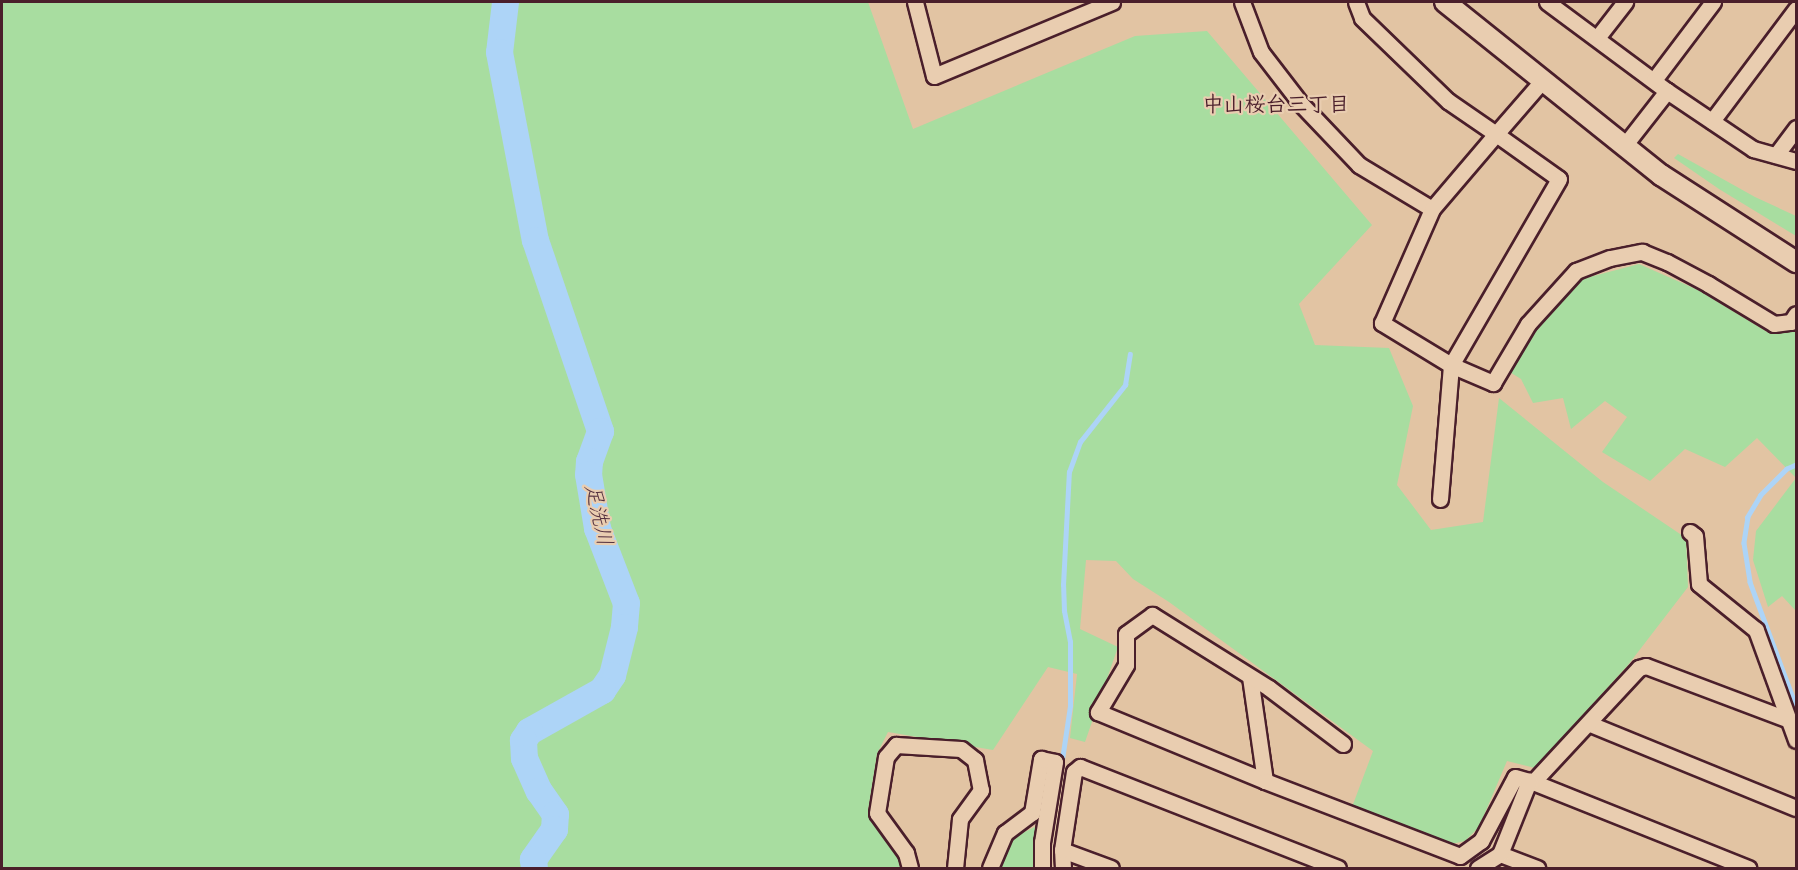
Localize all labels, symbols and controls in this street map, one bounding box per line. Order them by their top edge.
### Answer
district label: 中山桜台三丁目 [1203,92,1349,118]
water label: 足洗川 [579,481,617,549]

